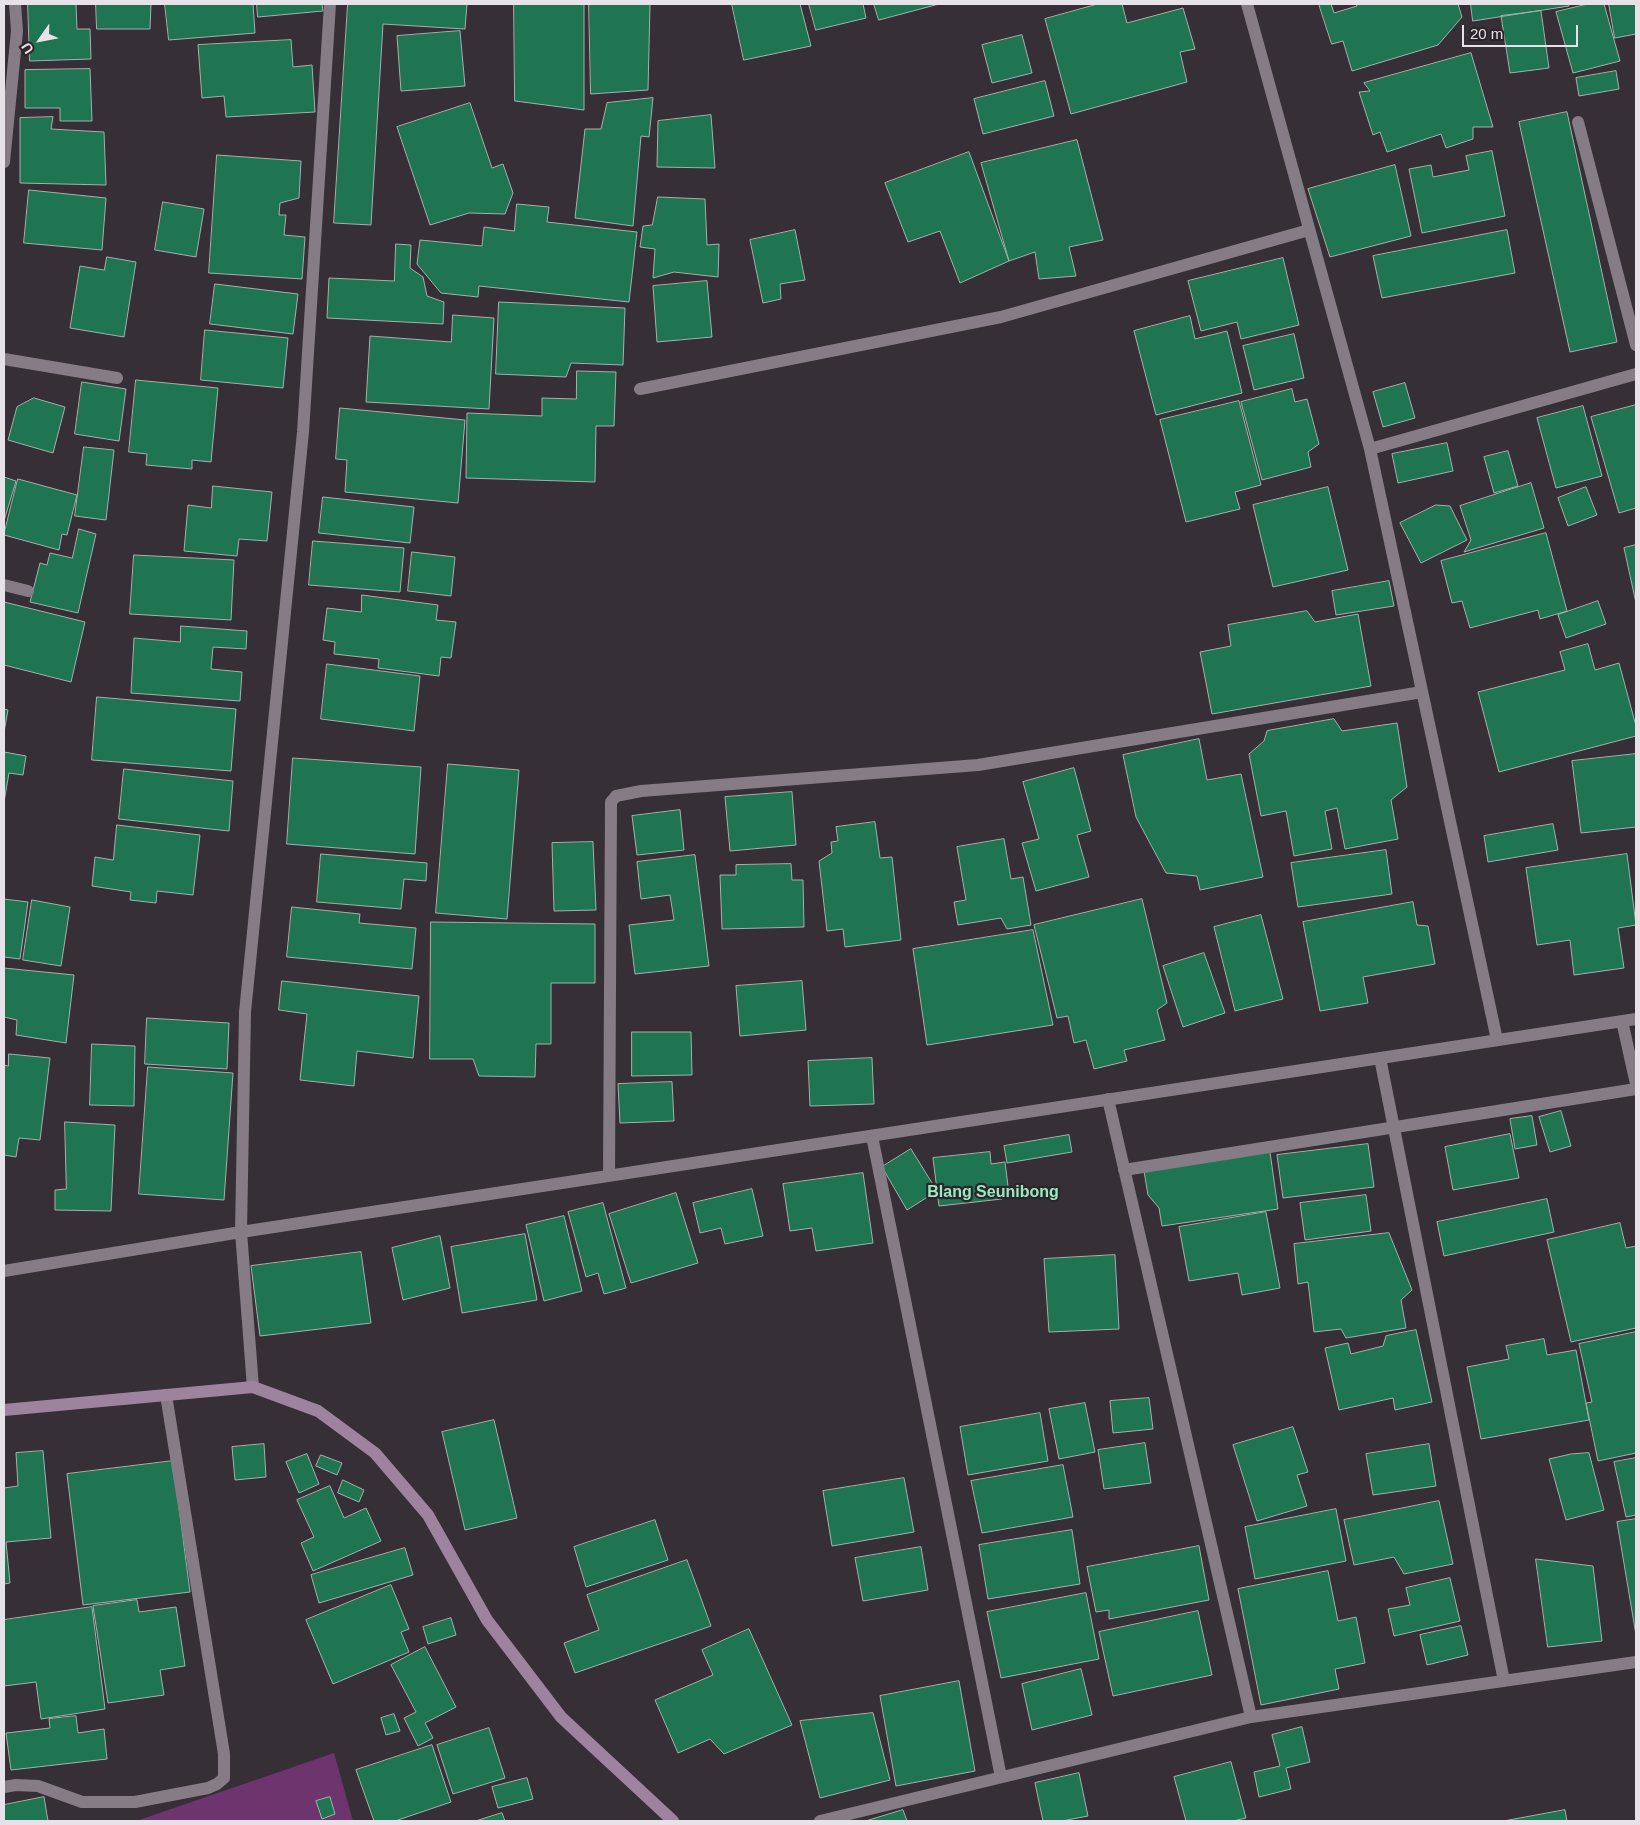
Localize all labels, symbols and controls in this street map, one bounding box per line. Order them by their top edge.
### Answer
north arrow [15,15,65,65]
scale bar [1465,15,1581,47]
text: 20 m [1470,25,1503,42]
text: U [18,40,37,57]
district label: Blang Seunibong [927,1183,1059,1203]

